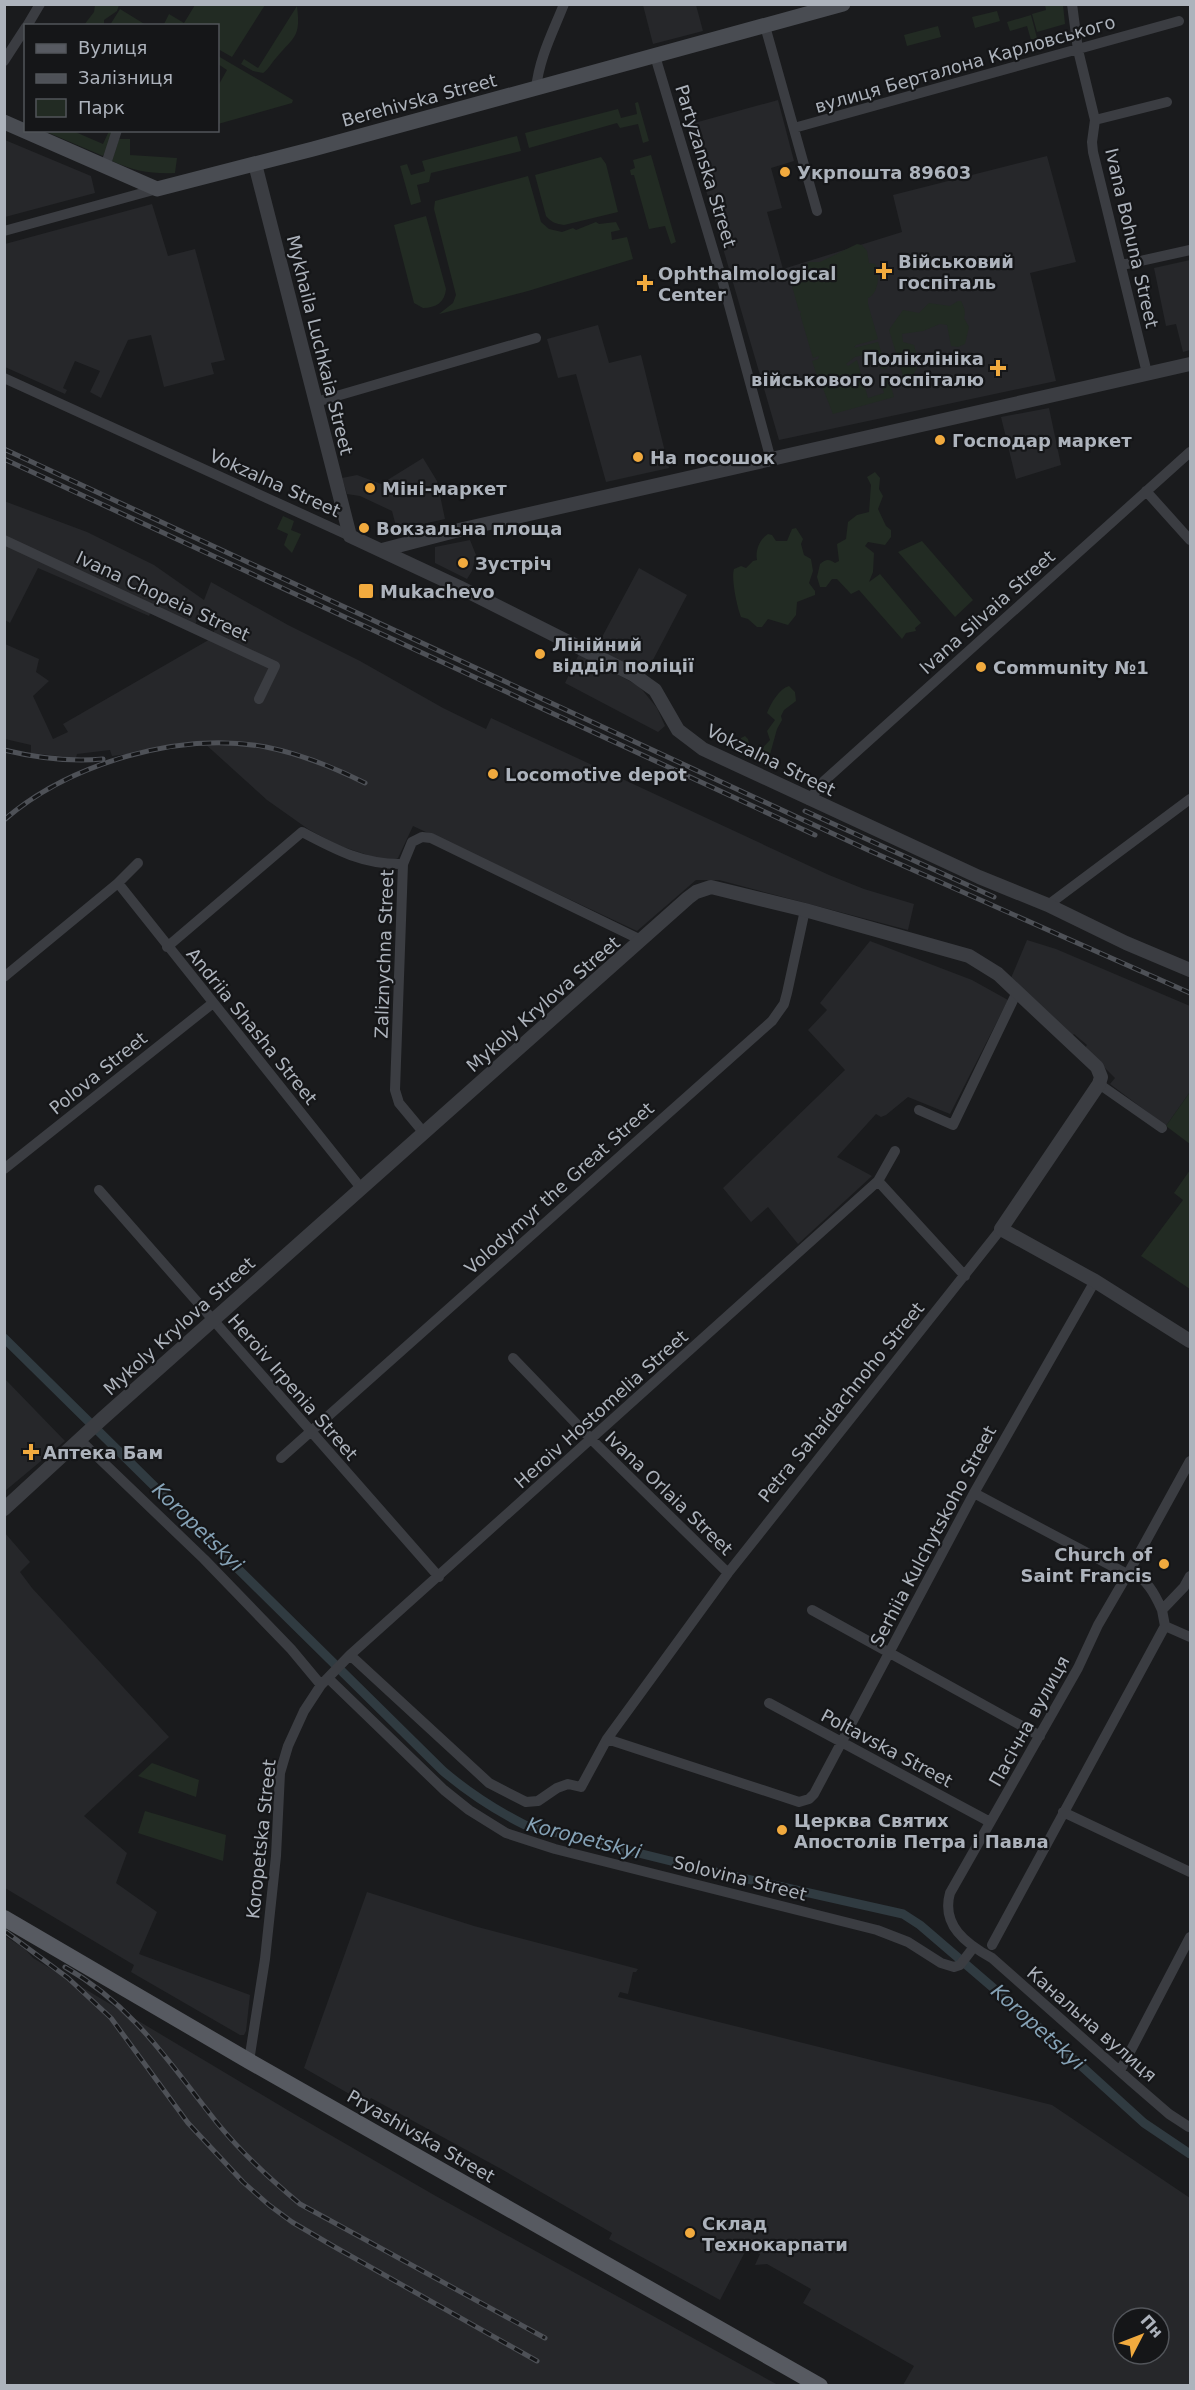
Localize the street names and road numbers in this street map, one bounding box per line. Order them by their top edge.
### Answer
street label: вулиця Берталона Карловського [812,11,1118,117]
street label: Berehivska Street [339,69,499,131]
street label: Partyzanska Street [671,82,741,250]
street label: Ivana Bohuna Street [1101,146,1163,330]
street label: Mykhaila Luchkaia Street [282,233,358,457]
street label: Vokzalna Street [206,445,344,521]
street label: Ivana Silvaia Street [915,546,1059,678]
street label: Ivana Chopeia Street [73,547,253,645]
street label: Vokzalna Street [703,720,839,800]
street label: Zaliznychna Street [371,869,397,1039]
street label: Mykoly Krylova Street [462,932,624,1076]
street label: Andriia Shasha Street [182,943,322,1109]
street label: Polova Street [45,1027,151,1119]
street label: Volodymyr the Great Street [460,1098,658,1278]
street label: Mykoly Krylova Street [99,1253,259,1399]
street label: Petra Sahaidachnoho Street [754,1298,928,1506]
street label: Heroiv Irpenia Street [224,1310,362,1464]
street label: Heroiv Hostomelia Street [510,1326,692,1492]
street label: Serhiia Kulchytskoho Street [866,1422,1000,1650]
street label: Ivana Orlaia Street [601,1427,737,1559]
street label: Пасічна вулиця [984,1652,1074,1790]
street label: Poltavska Street [818,1704,956,1792]
street label: Koropetska Street [242,1758,280,1920]
street label: Solovina Street [671,1851,809,1905]
street label: Канальна вулиця [1023,1962,1161,2086]
street label: Pryashivska Street [343,2085,499,2187]

